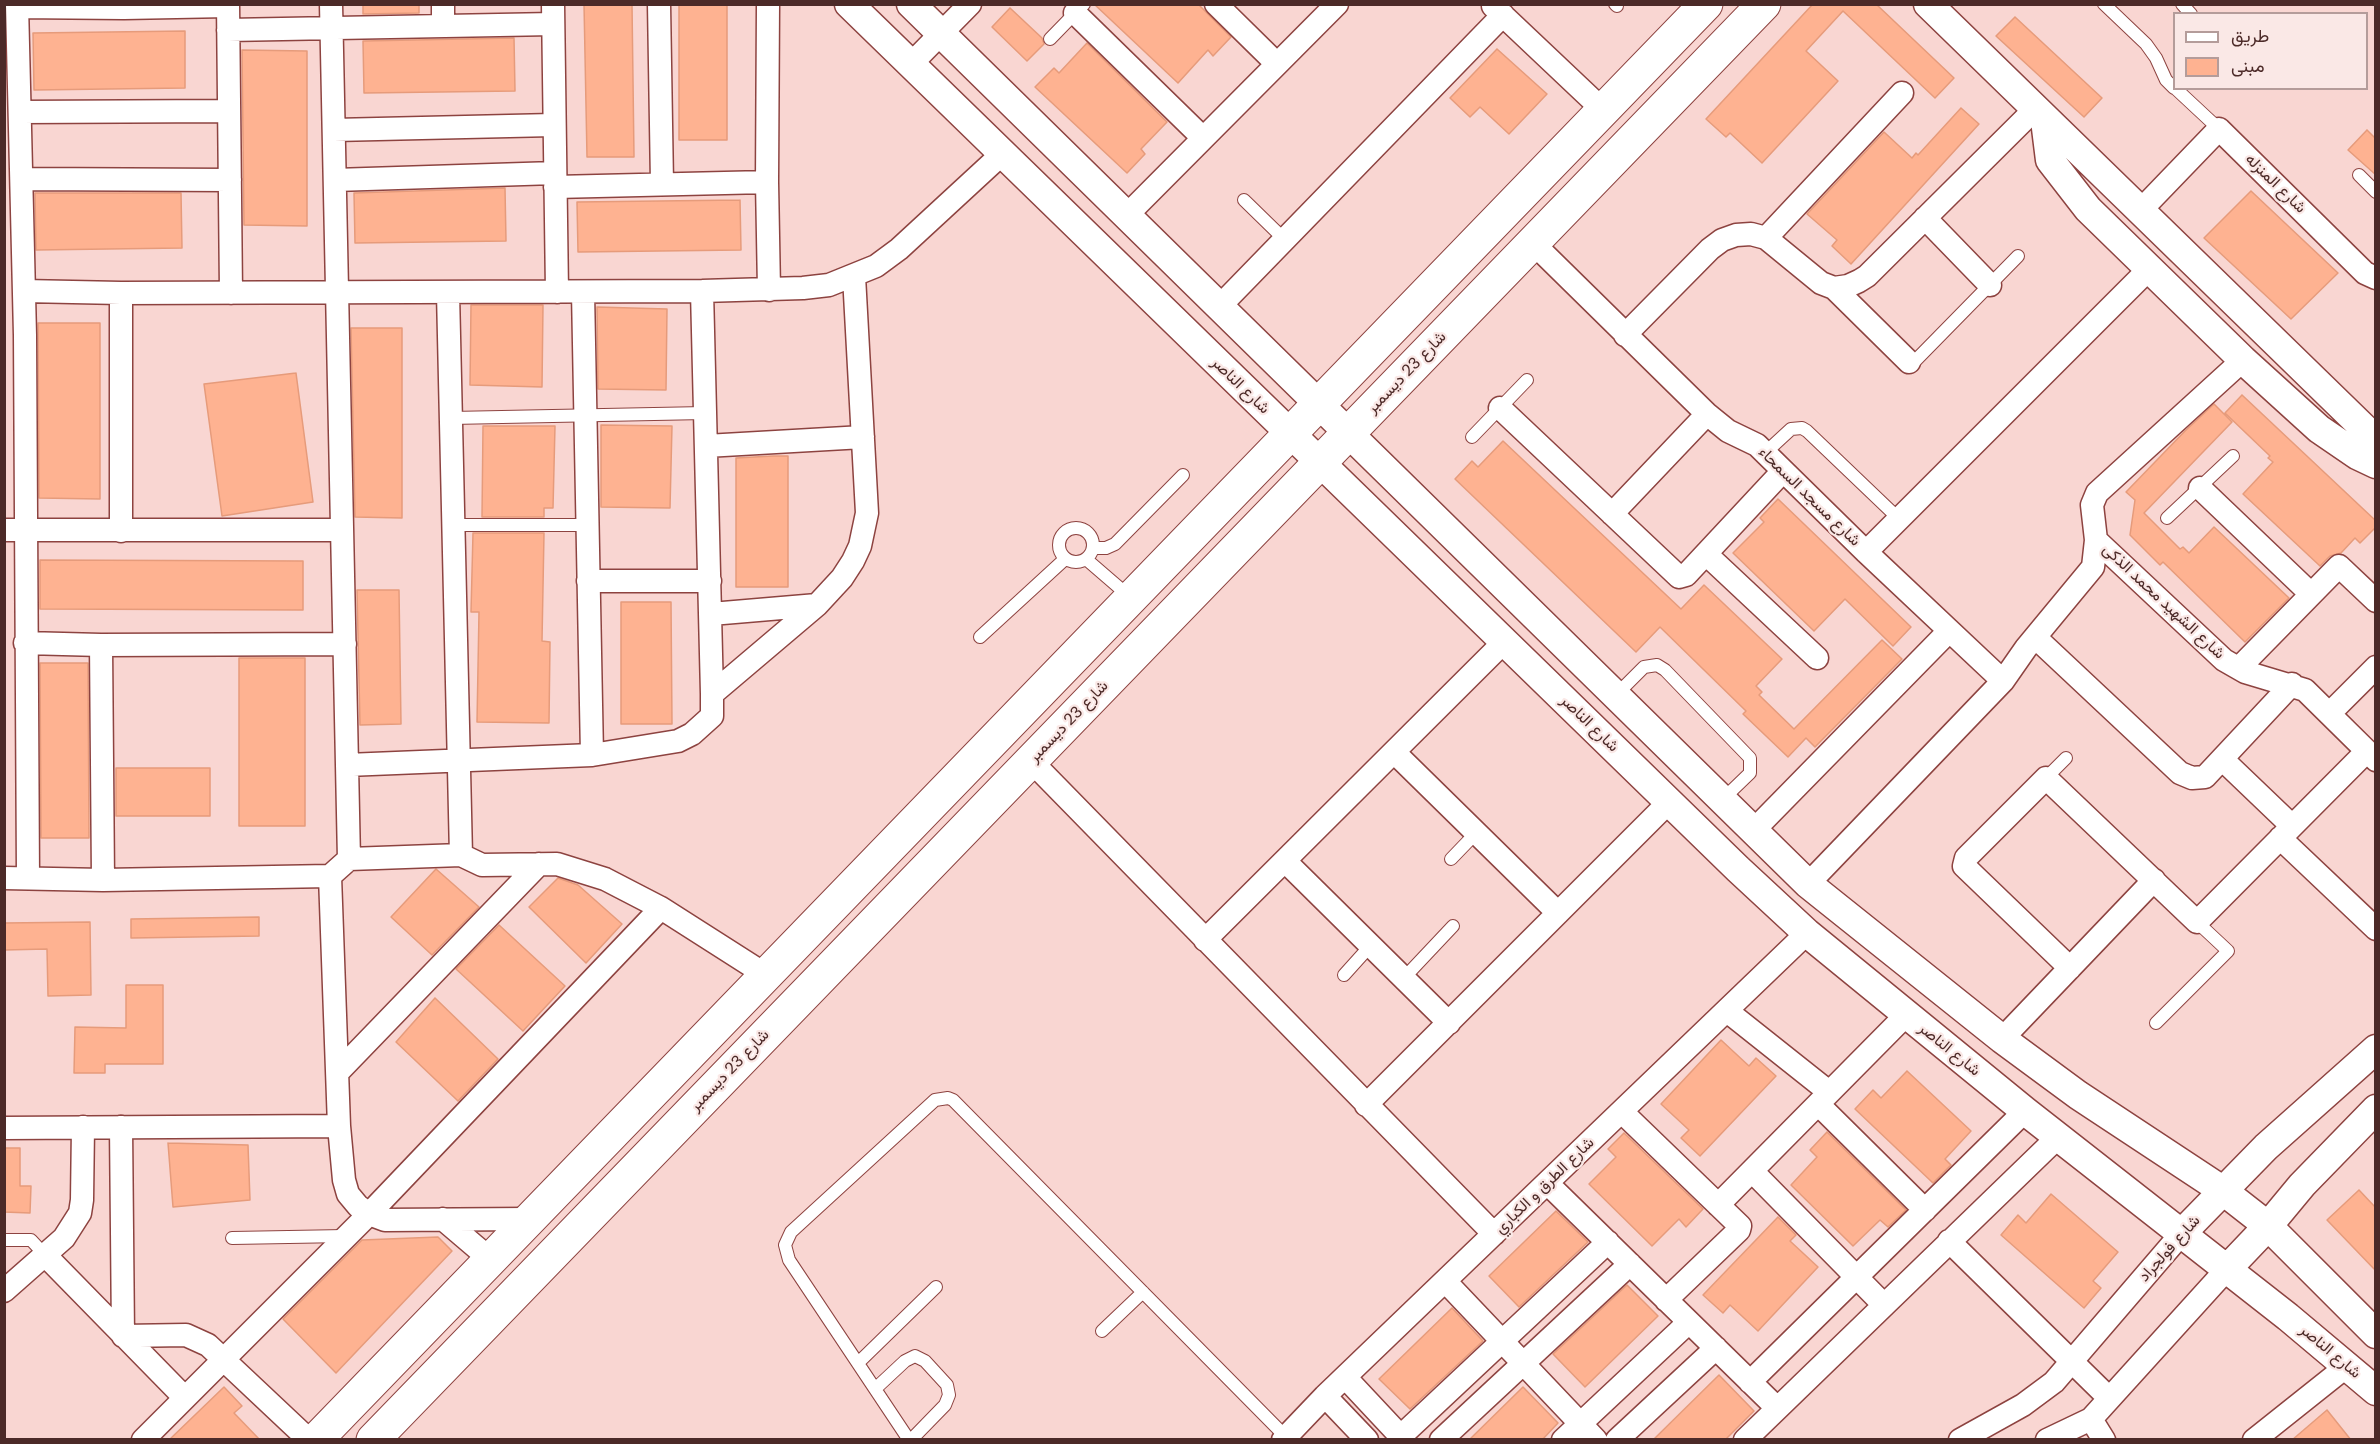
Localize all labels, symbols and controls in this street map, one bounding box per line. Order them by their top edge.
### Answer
legend [2173,12,2368,90]
text: طريق [2231,23,2269,48]
text: مبنى [2231,53,2265,78]
street label: شارع المنزله [2241,150,2309,218]
street label: شارع 23 ديسمبر [1363,328,1451,418]
street label: شارع الناصر [1207,353,1273,419]
street label: شارع مسجد السمحاء [1754,443,1864,551]
street label: شارع الشهيد محمد الذكى [2098,540,2228,664]
street label: شارع 23 ديسمبر [1025,677,1113,767]
street label: شارع الناصر [1556,691,1622,757]
street label: شارع الناصر [1914,1019,1984,1081]
street label: شارع 23 ديسمبر [686,1026,774,1116]
street label: شارع الطرق و الكباري [1491,1134,1599,1238]
street label: شارع فولجراد [2135,1212,2205,1286]
street label: شارع الناصر [2296,1321,2364,1383]

